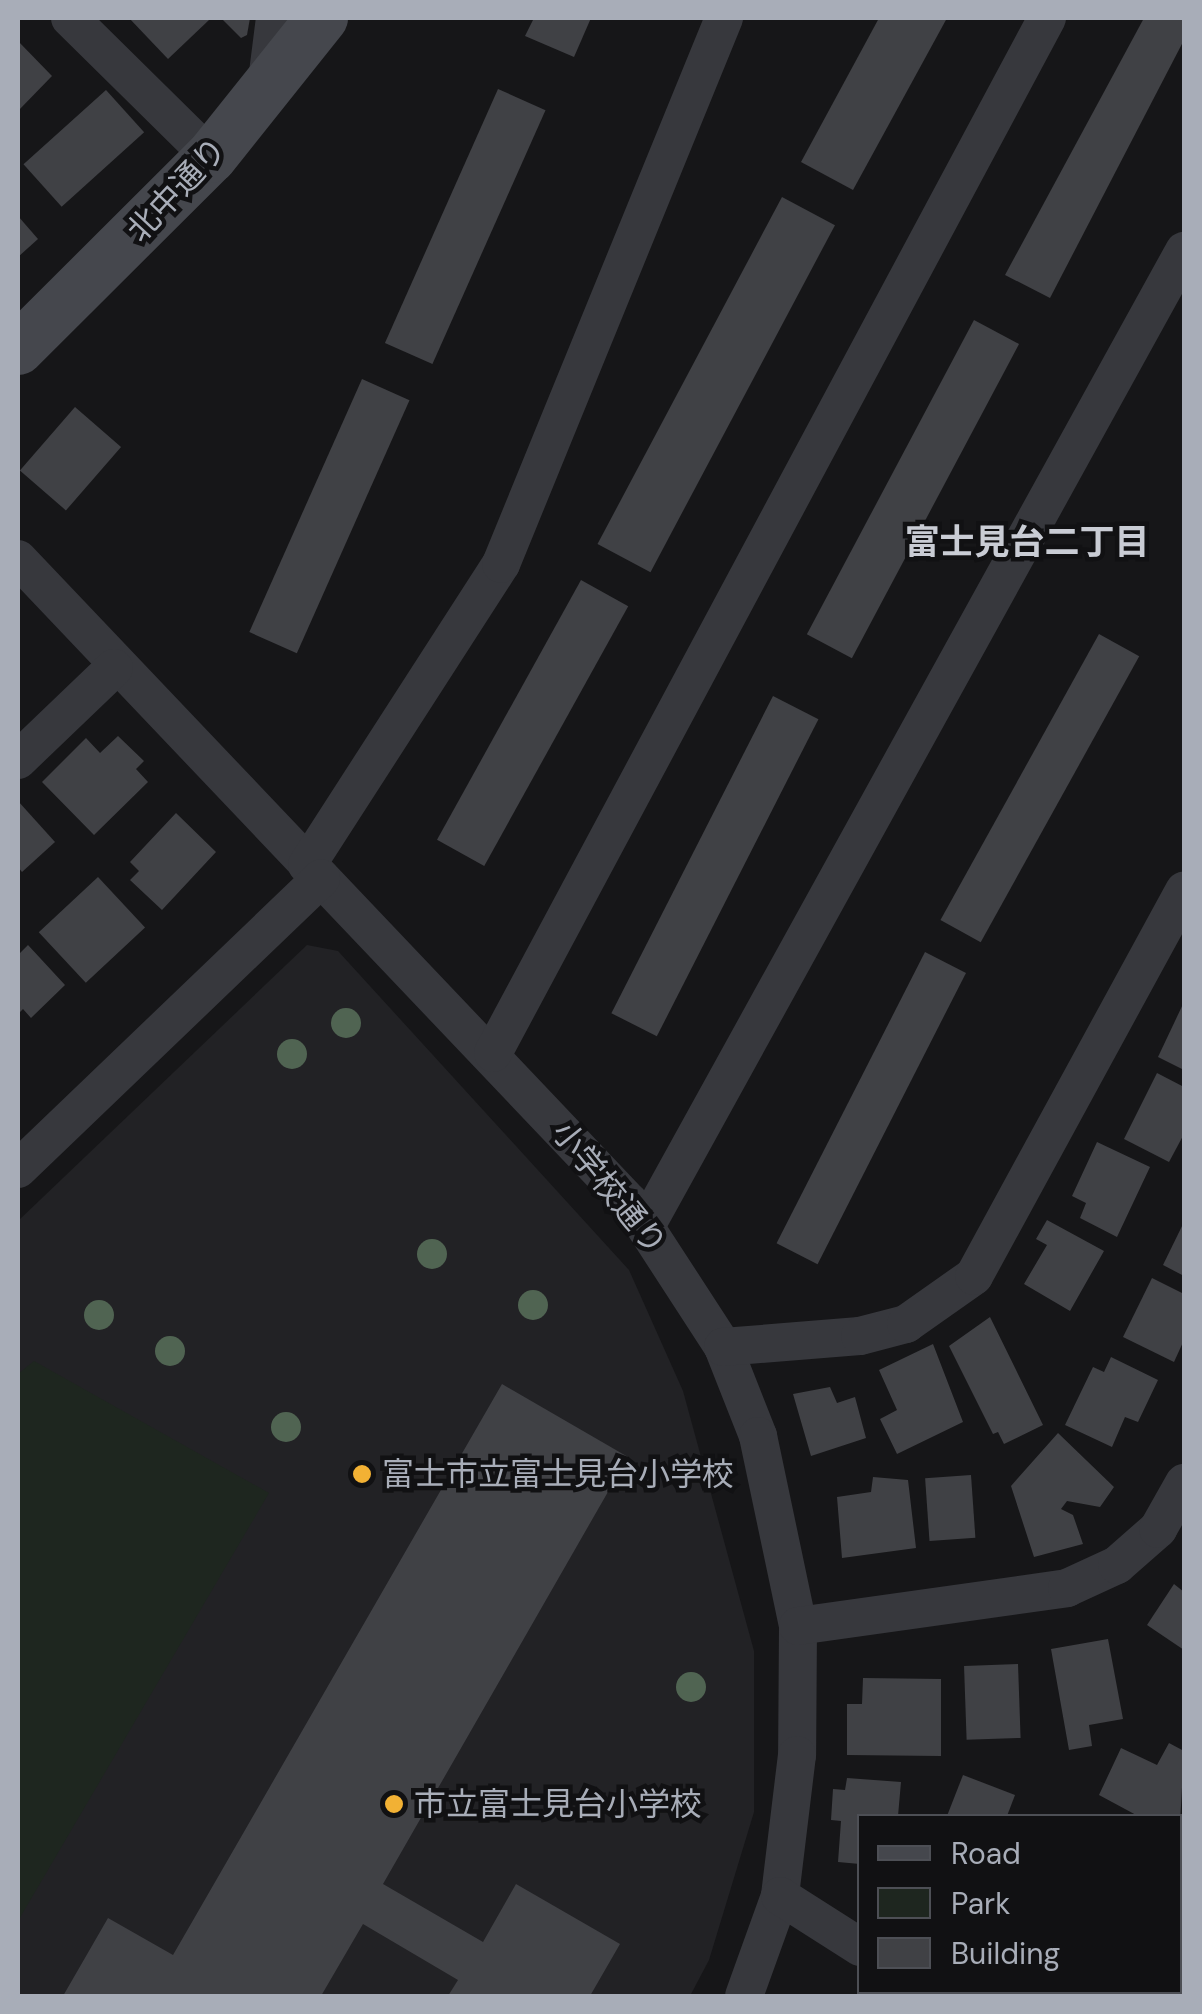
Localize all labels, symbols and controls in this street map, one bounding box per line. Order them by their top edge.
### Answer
street label: 北中通り [119,130,235,250]
district label: 富士見台二丁目 [905,521,1149,563]
street label: 小学校通り [544,1114,674,1262]
place label: 富士市立富士見台小学校 [382,1455,734,1493]
marker: 富士市立富士見台小学校 [351,1463,373,1485]
place label: 市立富士見台小学校 [414,1785,702,1823]
marker: 市立富士見台小学校 [383,1793,405,1815]
legend [857,1814,1182,1994]
text: Road [951,1834,1021,1873]
text: Park [951,1884,1010,1923]
text: Building [951,1934,1060,1973]

